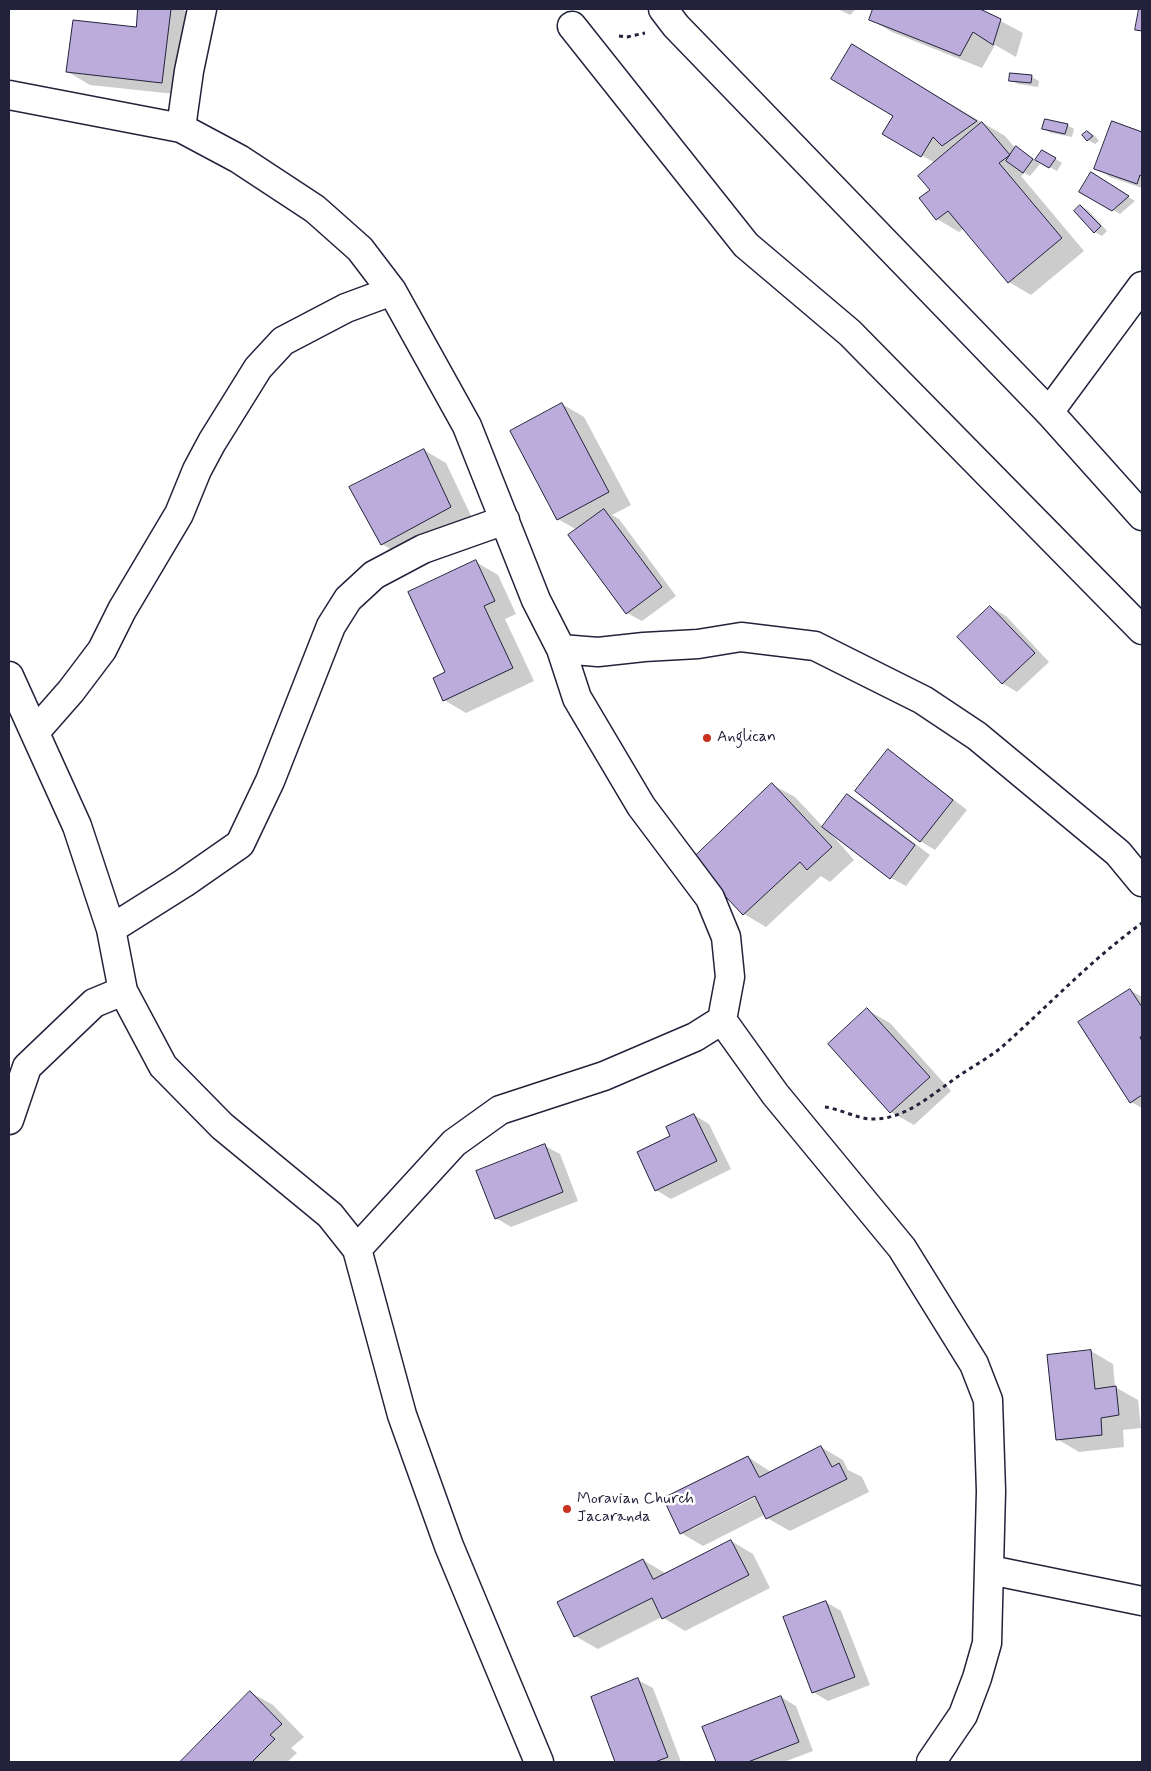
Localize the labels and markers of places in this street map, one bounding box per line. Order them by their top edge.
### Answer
place label: Anglican [717,728,776,748]
marker: Anglican [701,732,713,744]
place label: Moravian Church Jacaranda [577,1490,694,1528]
marker: Moravian Church Jacaranda [561,1503,573,1515]

